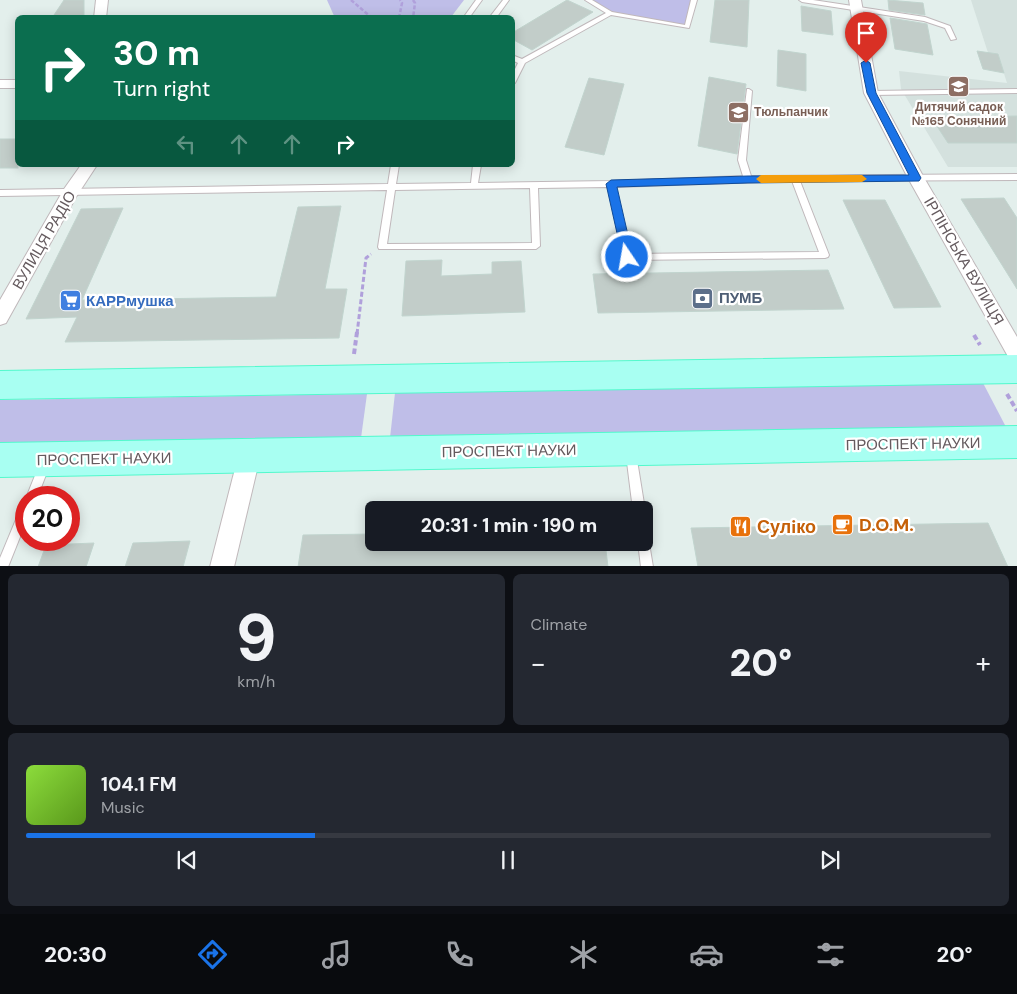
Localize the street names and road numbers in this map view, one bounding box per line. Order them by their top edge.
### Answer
street label: ВУЛИЦЯ РАДІО [8,187,80,293]
street label: ІРПІНСЬКА ВУЛИЦЯ [919,193,1009,329]
street label: ПРОСПЕКТ НАУКИ [845,433,981,455]
street label: ПРОСПЕКТ НАУКИ [441,440,577,462]
street label: ПРОСПЕКТ НАУКИ [36,448,172,470]

